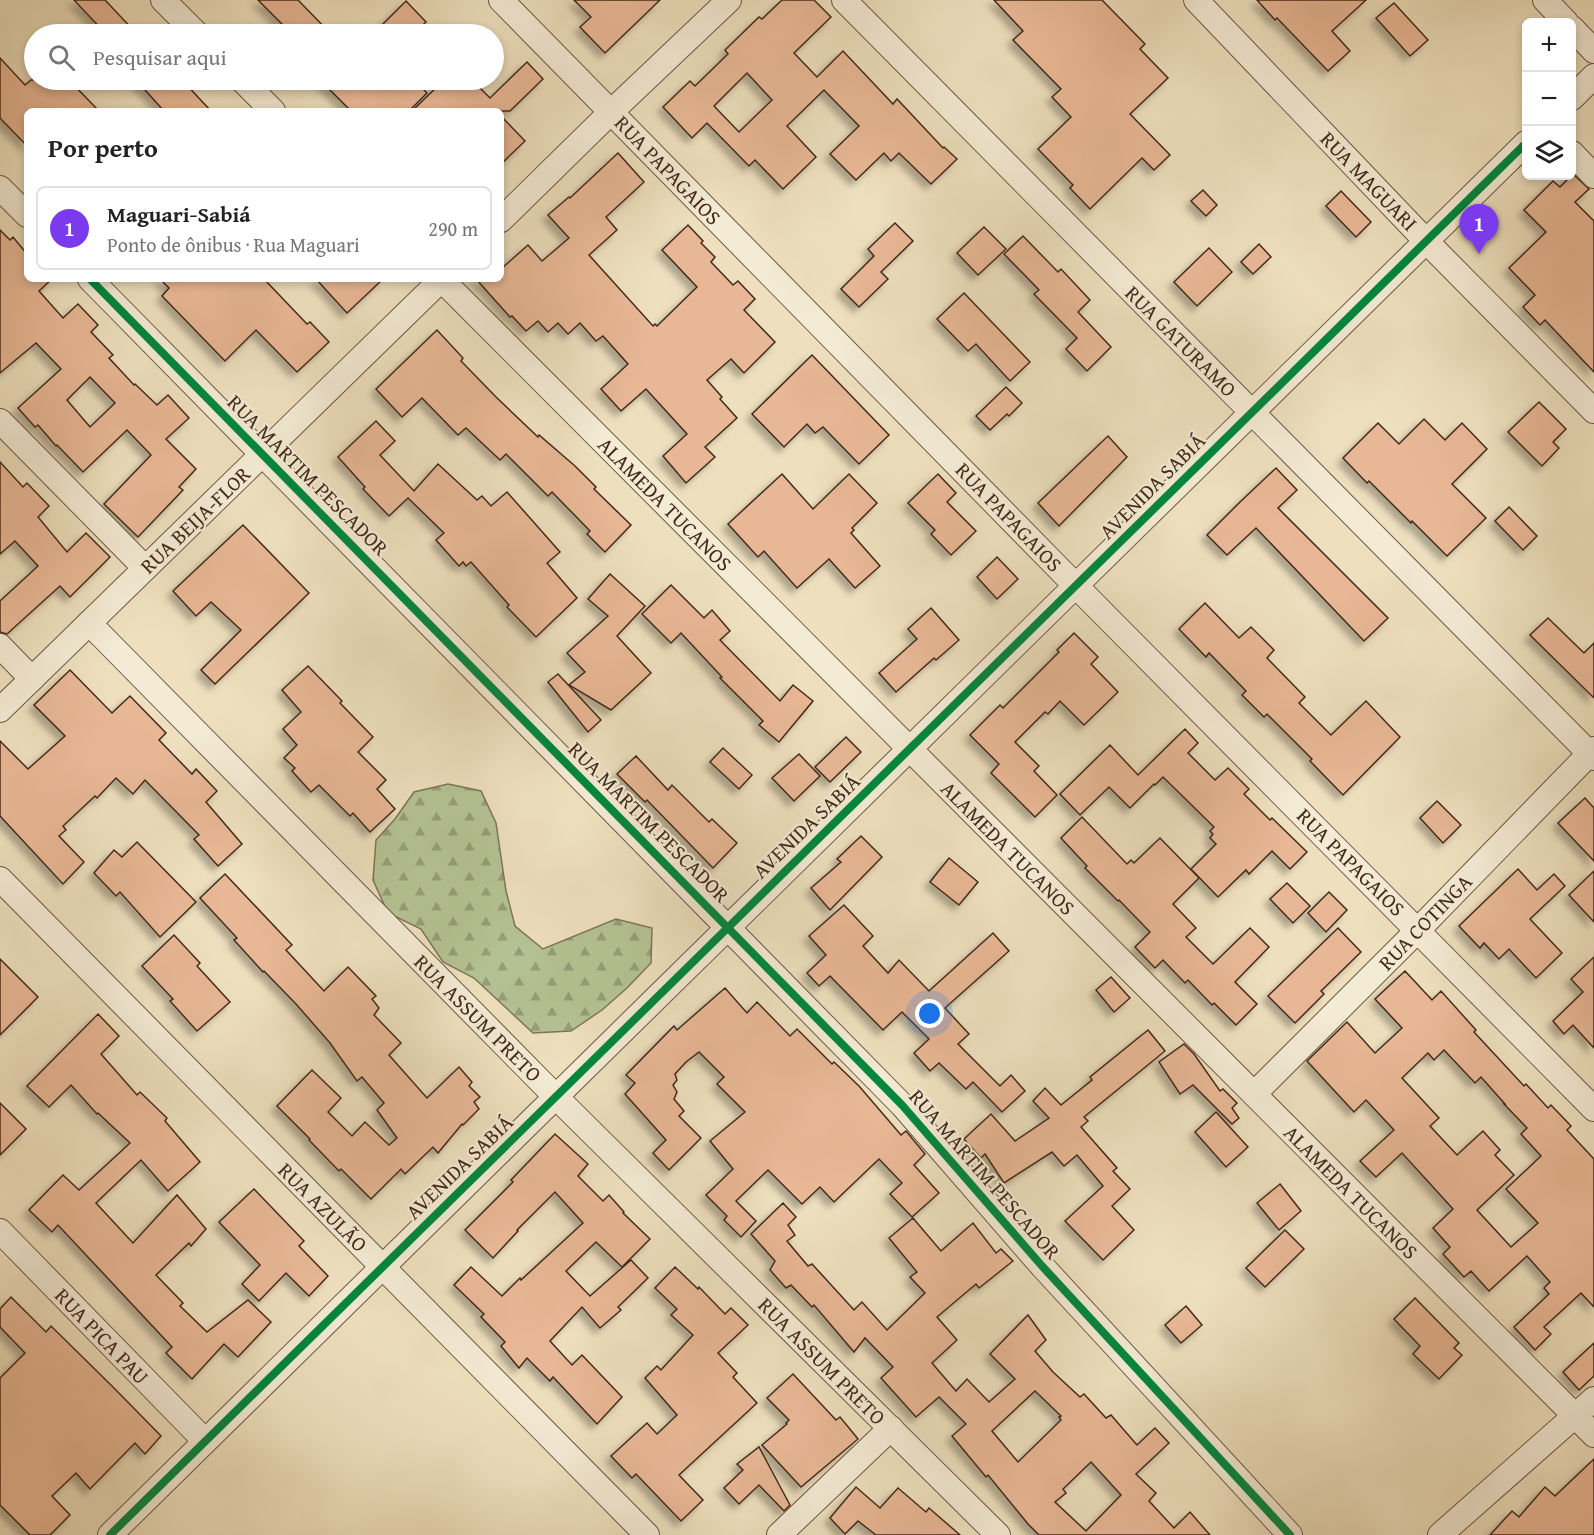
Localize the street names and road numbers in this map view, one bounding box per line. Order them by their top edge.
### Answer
street label: RUA PAPAGAIOS [607,108,729,232]
street label: RUA MAGUARI [1313,124,1425,238]
street label: RUA GATURAMO [1118,278,1244,404]
street label: RUA MARTIM PESCADOR [220,387,396,563]
street label: AVENIDA SABIÁ [1092,426,1212,546]
street label: ALAMEDA TUCANOS [591,430,739,578]
street label: RUA PAPAGAIOS [948,455,1070,579]
street label: RUA BEIJA-FLOR [133,459,258,581]
street label: RUA MARTIM PESCADOR [561,734,737,910]
street label: AVENIDA SABIÁ [745,766,867,886]
street label: ALAMEDA TUCANOS [934,774,1082,922]
street label: RUA PAPAGAIOS [1290,801,1412,923]
street label: RUA COTINGA [1371,867,1479,977]
street label: RUA ASSUM PRETO [407,947,549,1089]
street label: RUA MARTIM PESCADOR [902,1082,1069,1267]
street label: AVENIDA SABIÁ [398,1107,520,1227]
street label: ALAMEDA TUCANOS [1277,1118,1425,1266]
street label: RUA AZULÃO [271,1155,375,1259]
street label: RUA PICA PAU [48,1281,156,1391]
street label: RUA ASSUM PRETO [751,1290,893,1432]

